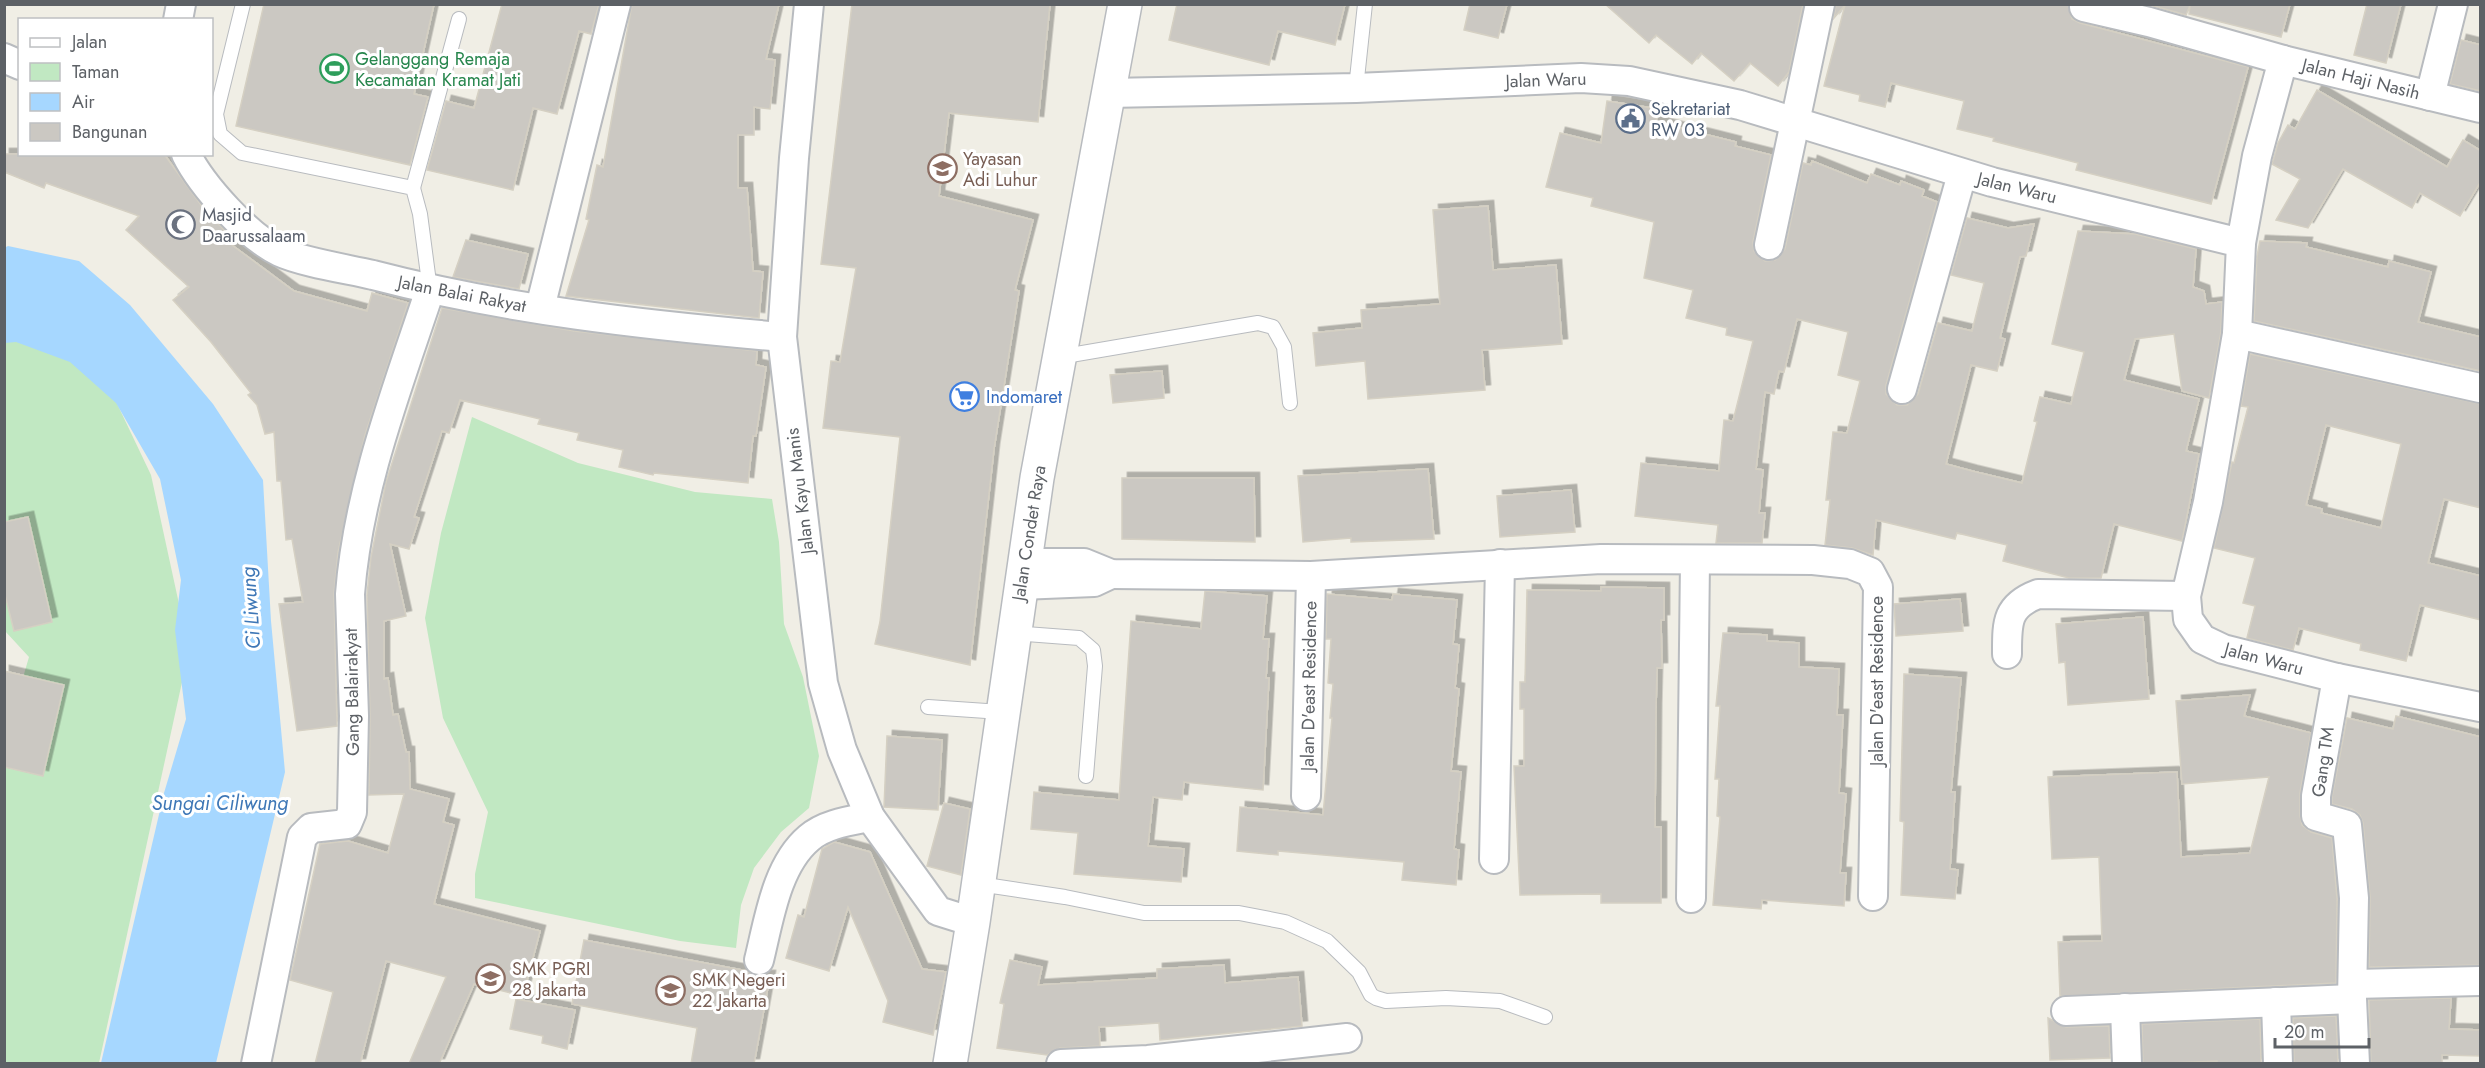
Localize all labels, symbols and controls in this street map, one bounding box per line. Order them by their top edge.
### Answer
legend [18,18,213,156]
text: Jalan [70,29,107,55]
place label: Gelanggang Remaja Kecamatan Kramat Jati [355,46,521,93]
street label: Jalan Haji Nasih [2297,51,2423,106]
sports icon: Gelanggang Remaja Kecamatan Kramat Jati [318,53,350,85]
text: Taman [72,59,119,85]
street label: Jalan Waru [1503,66,1587,94]
text: Air [72,89,96,115]
place label: Sekretariat RW 03 [1651,96,1731,143]
public building icon: Sekretariat RW 03 [1614,103,1646,135]
text: Bangunan [72,119,147,145]
place label: Yayasan Adi Luhur [963,146,1038,193]
school or university icon: Yayasan Adi Luhur [926,153,958,185]
street label: Jalan Waru [1973,165,2059,210]
place label: Masjid Daarussalaam [202,202,306,249]
mosque icon: Masjid Daarussalaam [165,209,197,241]
street label: Jalan Balai Rakyat [394,268,529,319]
supermarket icon: Indomaret [949,381,981,413]
place label: Indomaret [986,384,1063,410]
street label: Jalan Kayu Manis [779,427,821,557]
street label: Jalan Condet Raya [1005,463,1053,605]
water label: Ci Liwung [234,566,268,650]
street label: Jalan D'east Residence [1864,596,1890,768]
street label: Jalan D'east Residence [1294,601,1323,773]
street label: Gang Balairakyat [338,627,366,756]
street label: Jalan Waru [2220,635,2306,682]
street label: Gang TM [2305,725,2341,799]
water label: Sungai Ciliwung [152,789,288,818]
place label: SMK PGRI 28 Jakarta [512,956,590,1003]
school or university icon: SMK PGRI 28 Jakarta [475,963,507,995]
place label: SMK Negeri 22 Jakarta [692,967,786,1014]
school or university icon: SMK Negeri 22 Jakarta [655,974,687,1006]
scale bar [2275,1011,2370,1049]
text: 20 m [2284,1019,2324,1045]

